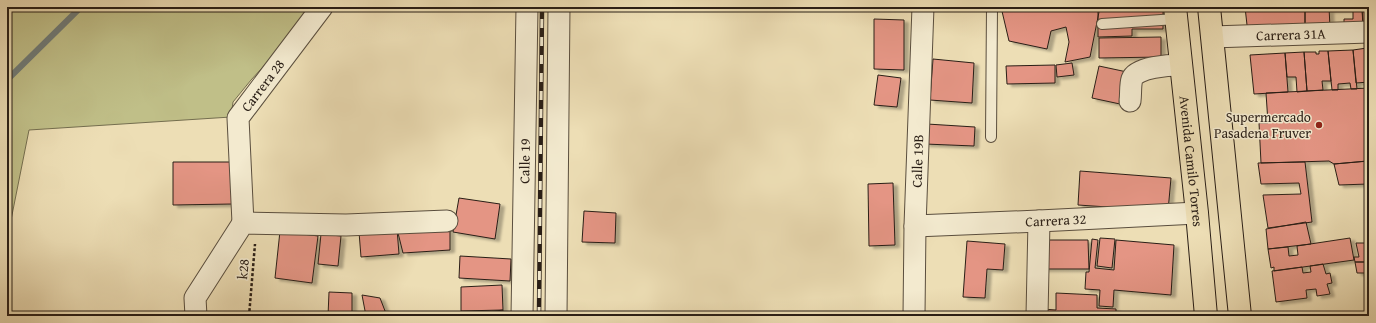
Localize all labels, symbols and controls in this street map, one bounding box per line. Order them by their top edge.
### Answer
street label: Carrera 31A [1256,23,1327,46]
street label: Carrera 28 [236,55,289,116]
street label: Avenida Camilo Torres [1175,95,1208,228]
place label: Supermercado Pasadena Fruver [1214,107,1311,143]
marker: Supermercado Pasadena Fruver [1314,120,1324,130]
street label: Calle 19B [906,134,928,188]
street label: Calle 19 [514,138,535,184]
street label: Carrera 32 [1025,209,1087,232]
street label: k28 [232,258,254,280]

